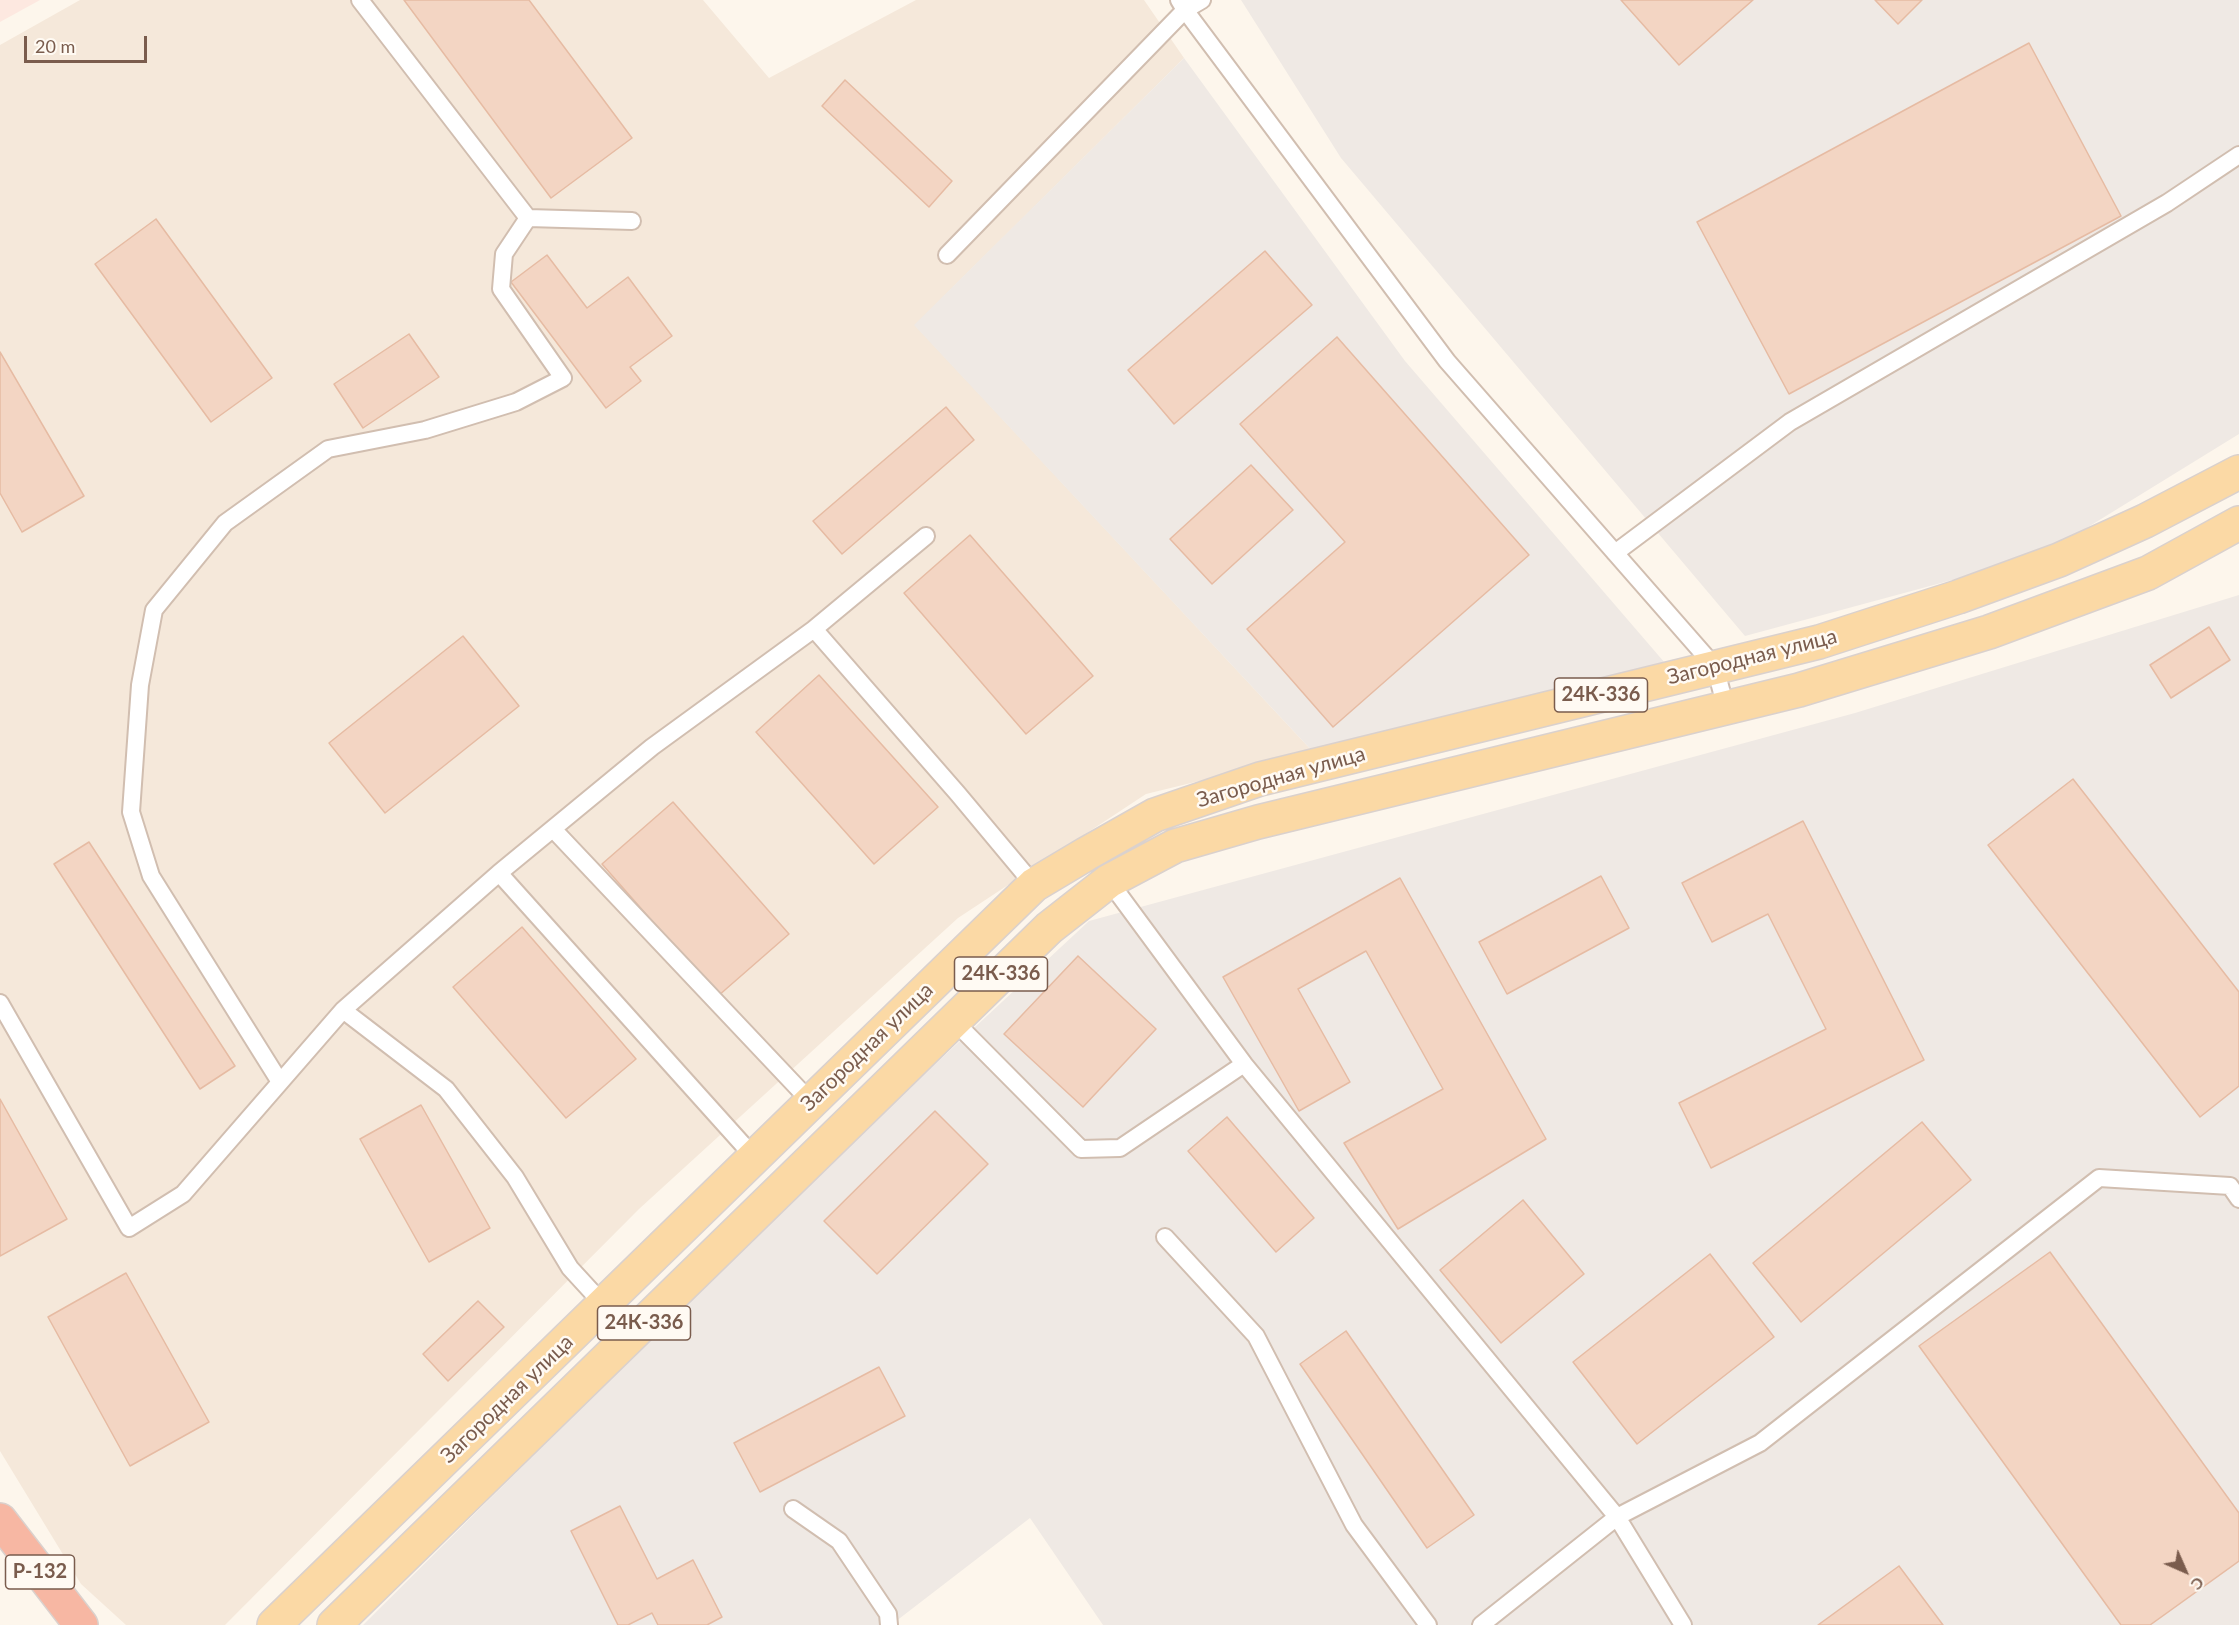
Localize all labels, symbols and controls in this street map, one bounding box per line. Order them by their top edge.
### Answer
scale bar [27,24,150,62]
text: 20 m [35,35,75,57]
street label: Загородная улица [1665,624,1839,690]
road number: 24К-336 [1554,678,1648,712]
street label: Загородная улица [1194,741,1368,813]
road number: 24К-336 [954,957,1048,991]
street label: Загородная улица [796,977,938,1117]
road number: 24К-336 [598,1306,690,1340]
street label: Загородная улица [436,1329,578,1469]
north arrow [2155,1541,2215,1601]
road number: Р-132 [6,1555,74,1589]
text: С [2188,1574,2209,1595]

